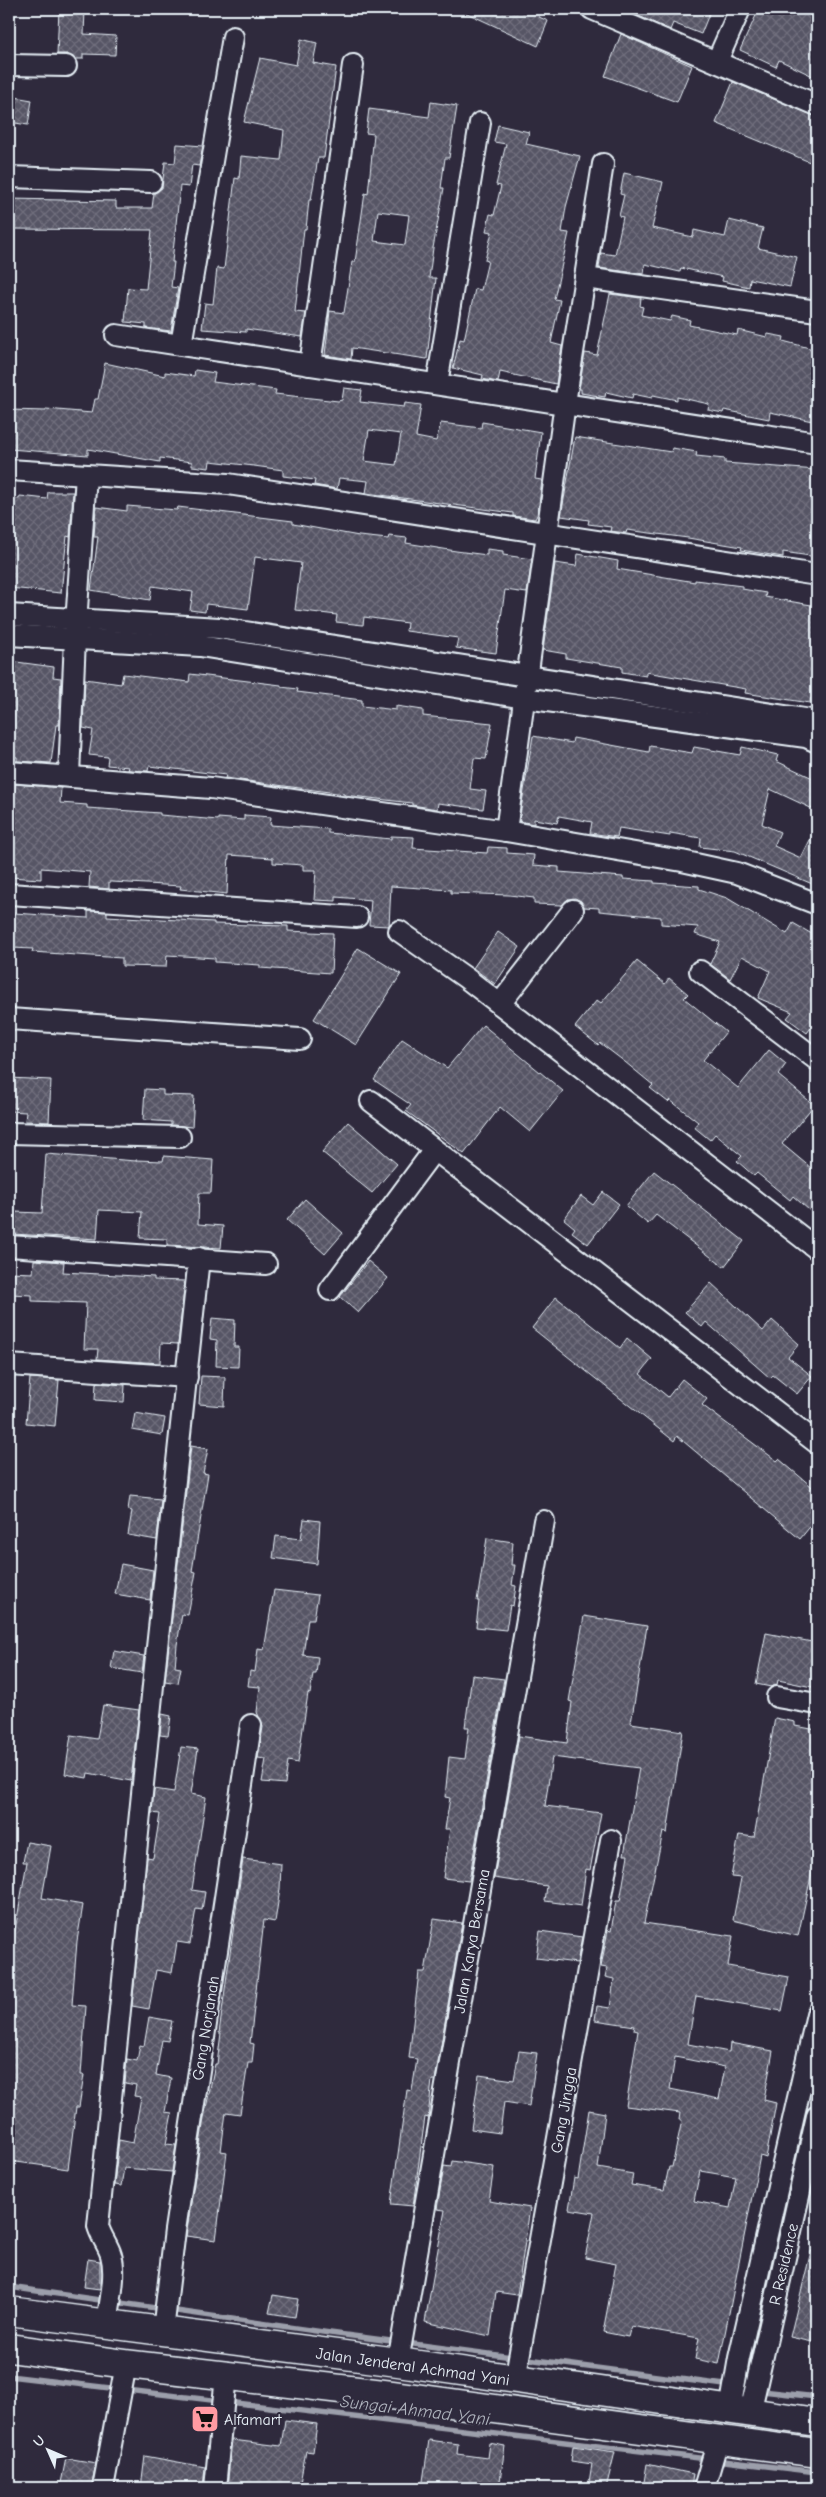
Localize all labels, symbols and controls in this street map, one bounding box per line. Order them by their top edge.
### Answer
street label: Jalan Karya Bersama [450,1868,494,2015]
street label: Gang Norjanah [189,1975,223,2082]
street label: Gang Jingga [548,2066,580,2155]
street label: R Residence [766,2221,802,2307]
street label: Jalan Jenderal Achmad Yani [315,2344,511,2390]
water label: Sungai Ahmad Yani [339,2391,492,2430]
supermarket icon: Alfamart [190,2404,220,2434]
place label: Alfamart [224,2411,282,2429]
north arrow [22,2424,72,2474]
text: U [30,2432,48,2450]

